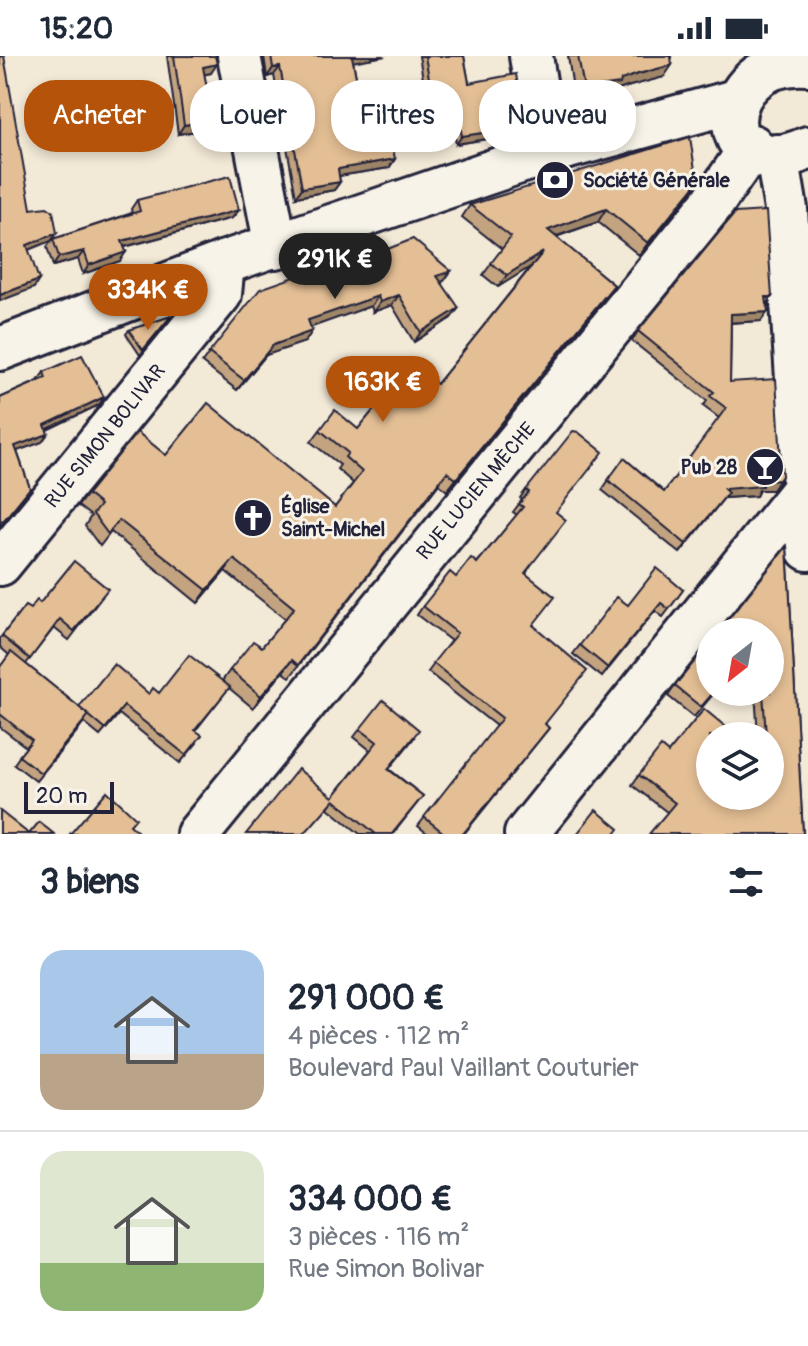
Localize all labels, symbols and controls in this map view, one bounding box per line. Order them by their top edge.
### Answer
text: 15:20 [40,10,113,47]
chip: Acheter [24,80,174,152]
chip: Louer [190,80,315,152]
chip: Filtres [331,80,463,152]
chip: Nouveau [479,80,636,152]
bank icon: Société Générale [534,159,576,201]
place label: Société Générale [583,168,731,193]
pin: 291K € [270,233,400,301]
text: 291K € [297,243,373,275]
pin: 334K € [83,264,213,332]
text: 334K € [107,274,189,306]
pin: 163K € [318,356,448,424]
street label: RUE SIMON BOLIVAR [39,359,171,513]
text: 163K € [344,366,422,398]
street label: RUE LUCIEN MÈCHE [411,417,541,565]
bar icon: Pub 28 [744,446,786,488]
place label: Pub 28 [680,455,737,480]
place label: Église Saint-Michel [281,494,385,542]
church icon: Église Saint-Michel [232,497,274,539]
north arrow [696,618,784,706]
map controls [696,618,784,810]
button: layers [696,722,784,810]
scale bar [24,778,114,814]
text: 20 m [36,782,88,810]
icon: filters [724,860,768,904]
text: 3 biens [40,861,139,904]
text: 291 000 € [288,977,445,1020]
icon: home [104,982,200,1078]
text: 4 pièces · 112 m² [288,1020,469,1052]
text: Boulevard Paul Vaillant Couturier [288,1052,639,1084]
text: 334 000 € [288,1178,453,1221]
icon: home [104,1183,200,1279]
text: 3 pièces · 116 m² [288,1221,469,1253]
text: Rue Simon Bolivar [288,1253,484,1285]

